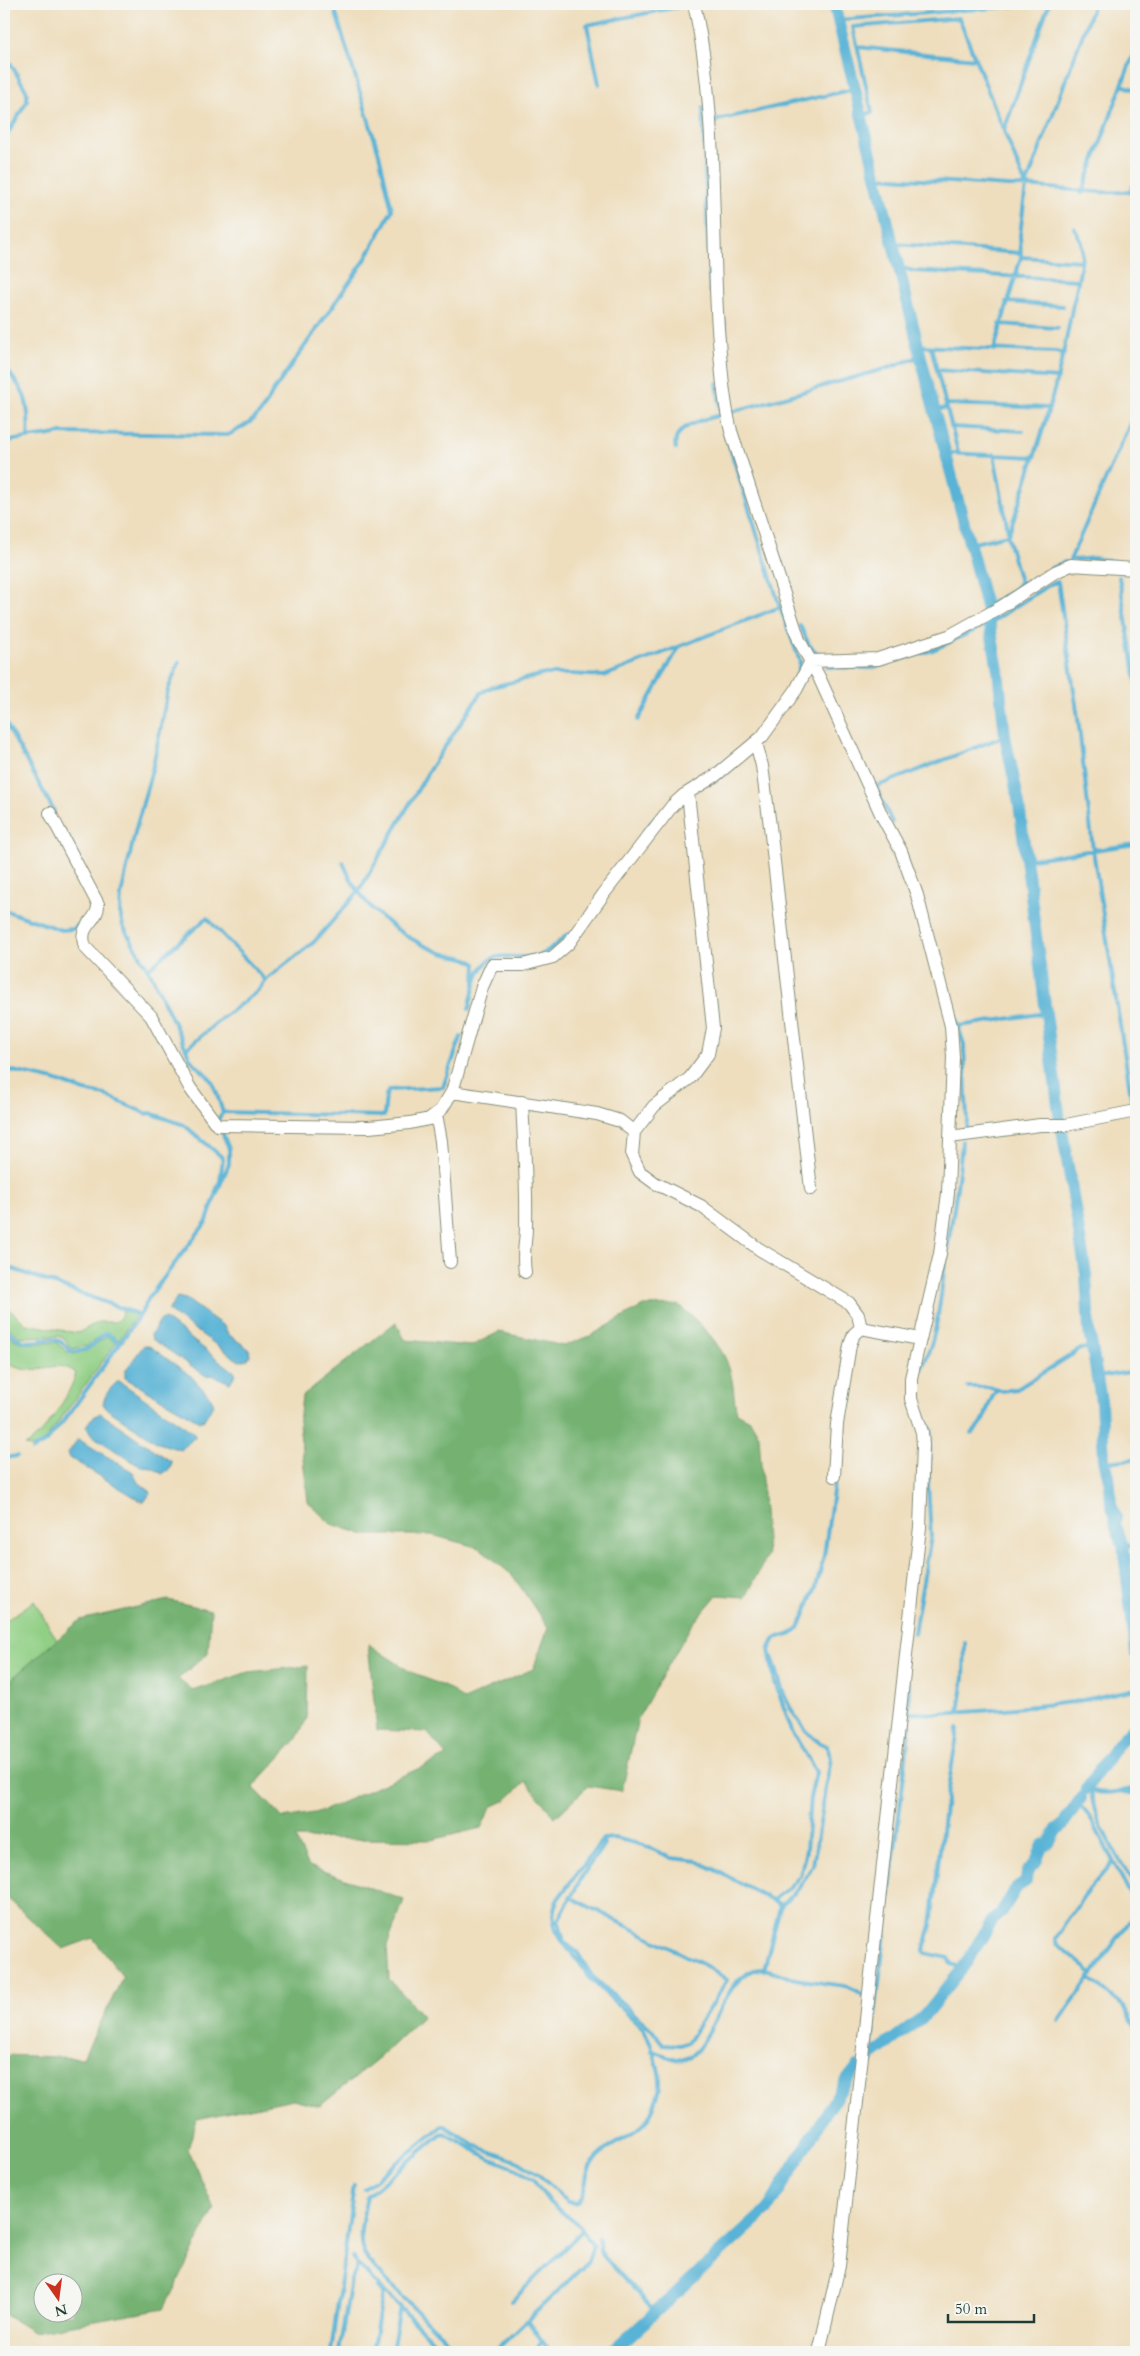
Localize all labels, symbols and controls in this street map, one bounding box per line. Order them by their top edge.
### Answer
north arrow [32,2274,82,2324]
scale bar [948,2291,1034,2323]
text: N [53,2299,69,2321]
text: 50 m [955,2299,987,2319]

